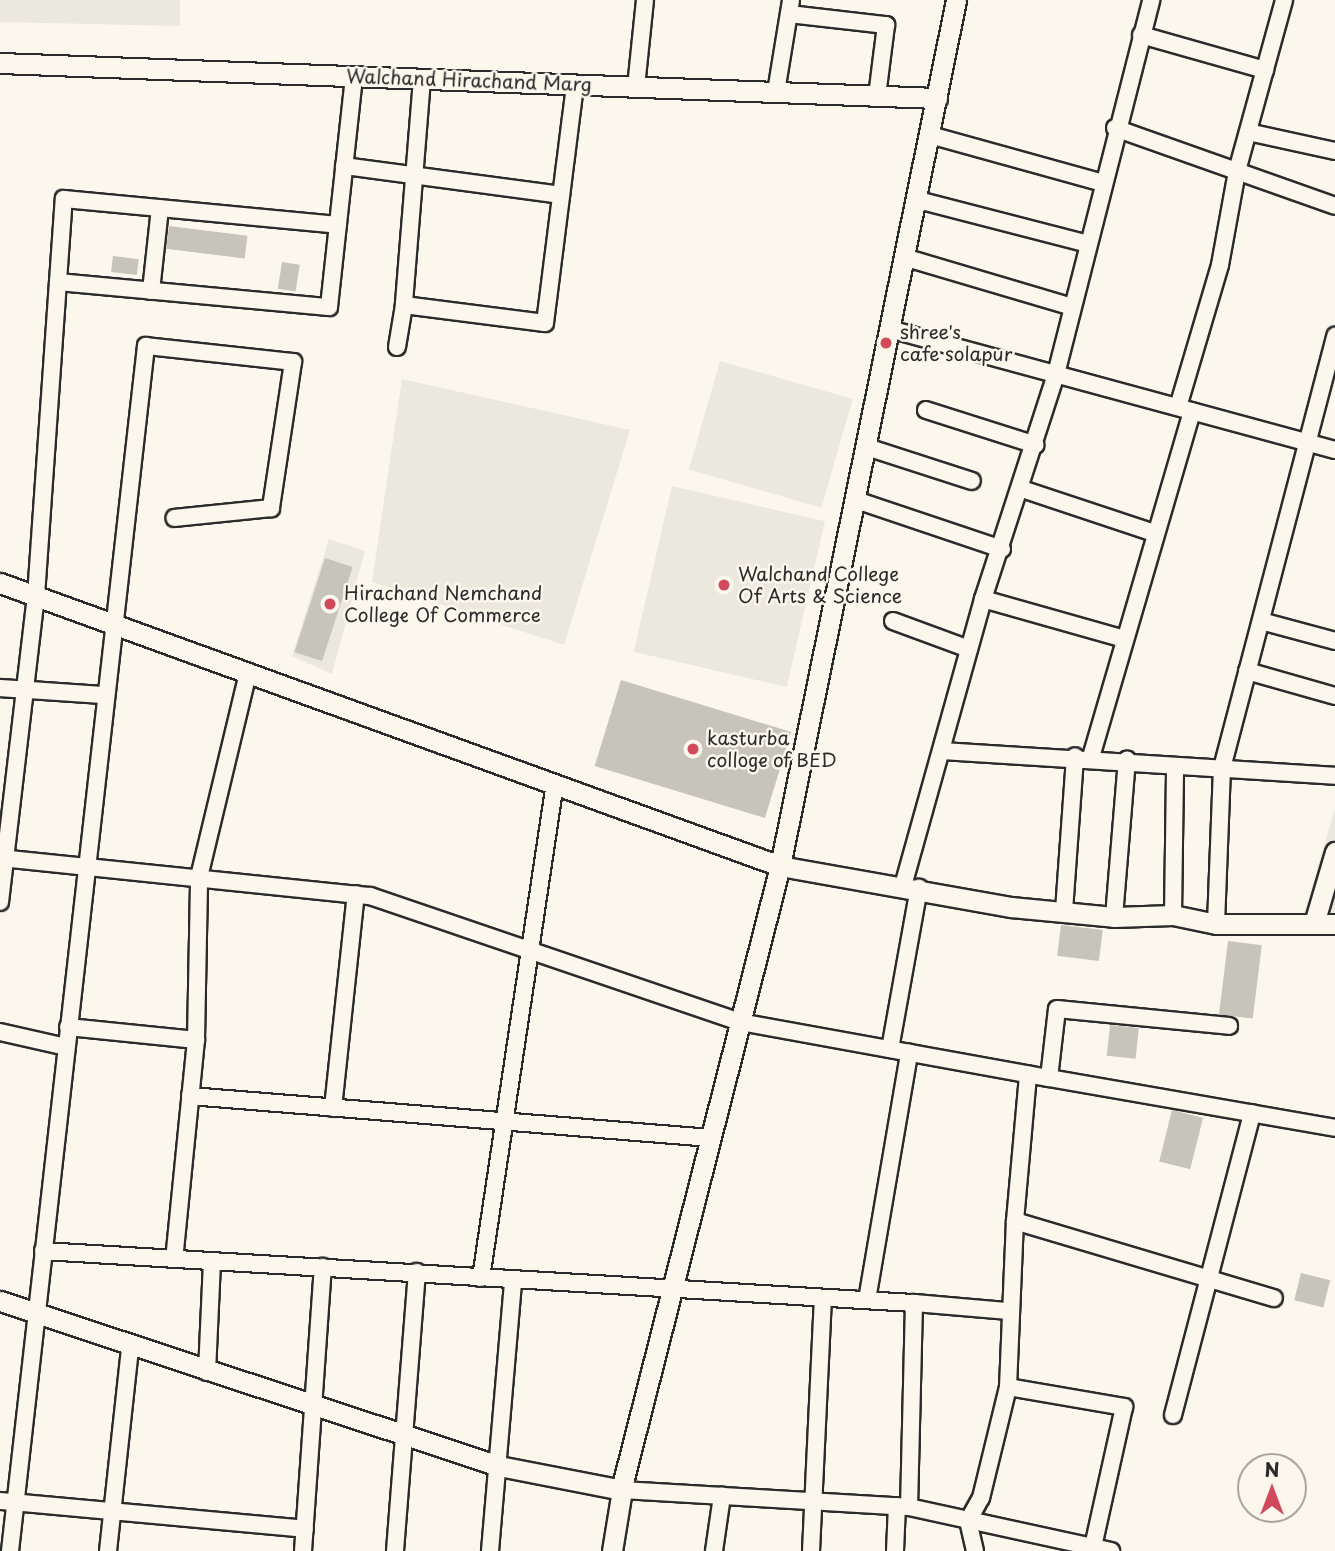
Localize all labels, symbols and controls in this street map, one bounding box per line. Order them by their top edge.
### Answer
street label: Walchand Hirachand Marg [345,64,593,96]
place label: shree's cafe solapur [900,321,1012,365]
marker: shree's cafe solapur [878,335,894,351]
place label: Walchand College Of Arts & Science [738,563,903,607]
marker: Walchand College Of Arts & Science [716,577,732,593]
place label: Hirachand Nemchand College Of Commerce [344,582,543,626]
marker: Hirachand Nemchand College Of Commerce [322,596,338,612]
place label: kasturba colloge of BED [707,727,839,771]
marker: kasturba colloge of BED [685,741,701,757]
north arrow [1237,1453,1307,1523]
text: N [1264,1455,1280,1483]

